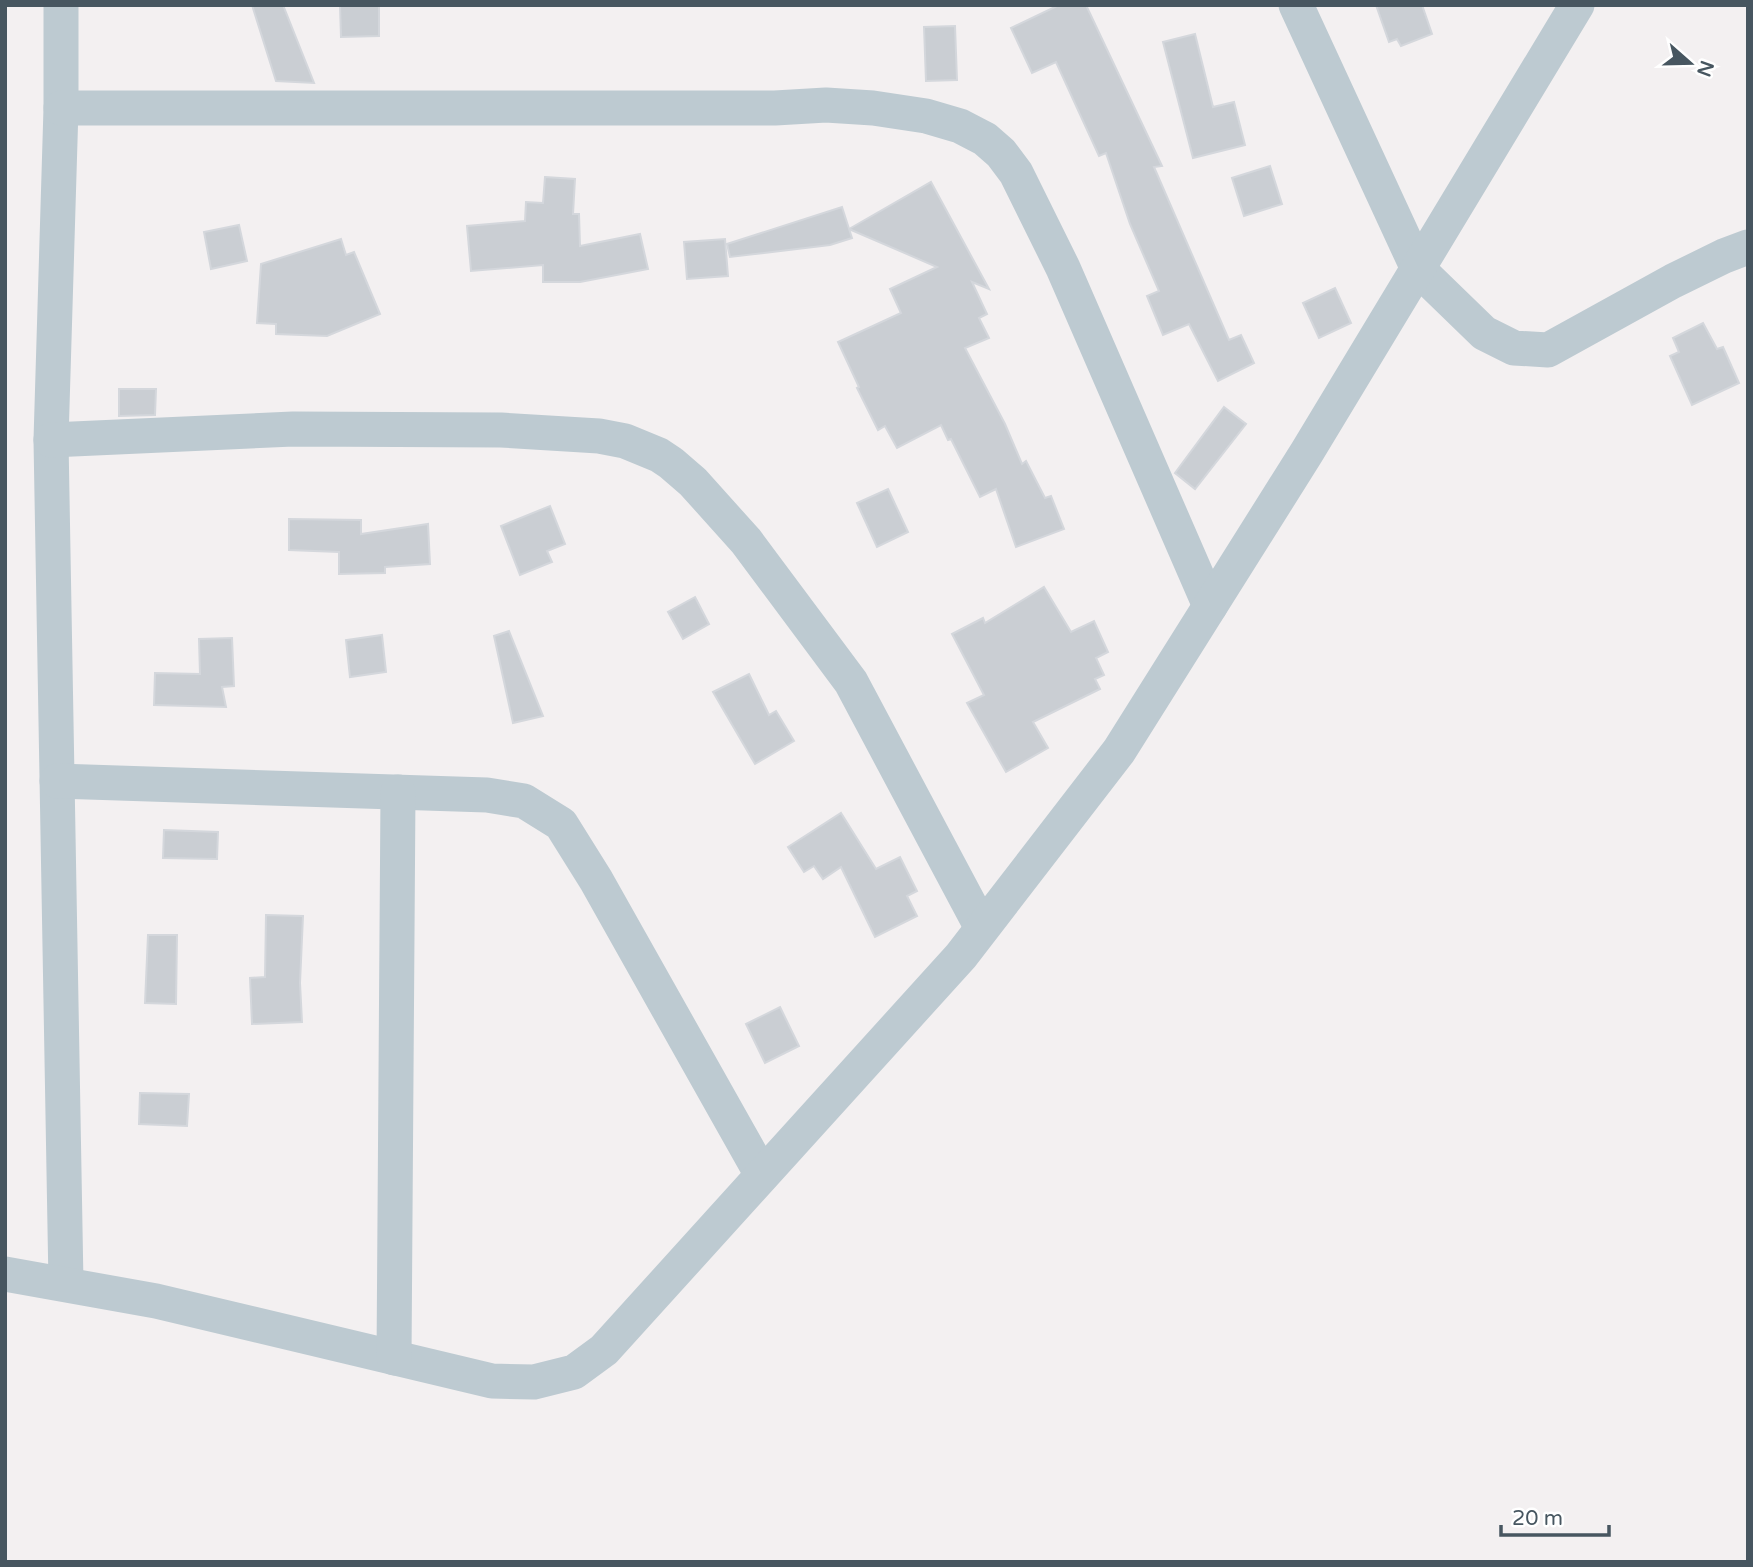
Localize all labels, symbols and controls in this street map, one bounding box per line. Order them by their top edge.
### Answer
north arrow [1655,28,1725,98]
text: N [1692,58,1718,79]
scale bar [1501,1494,1610,1538]
text: 20 m [1512,1506,1563,1531]

